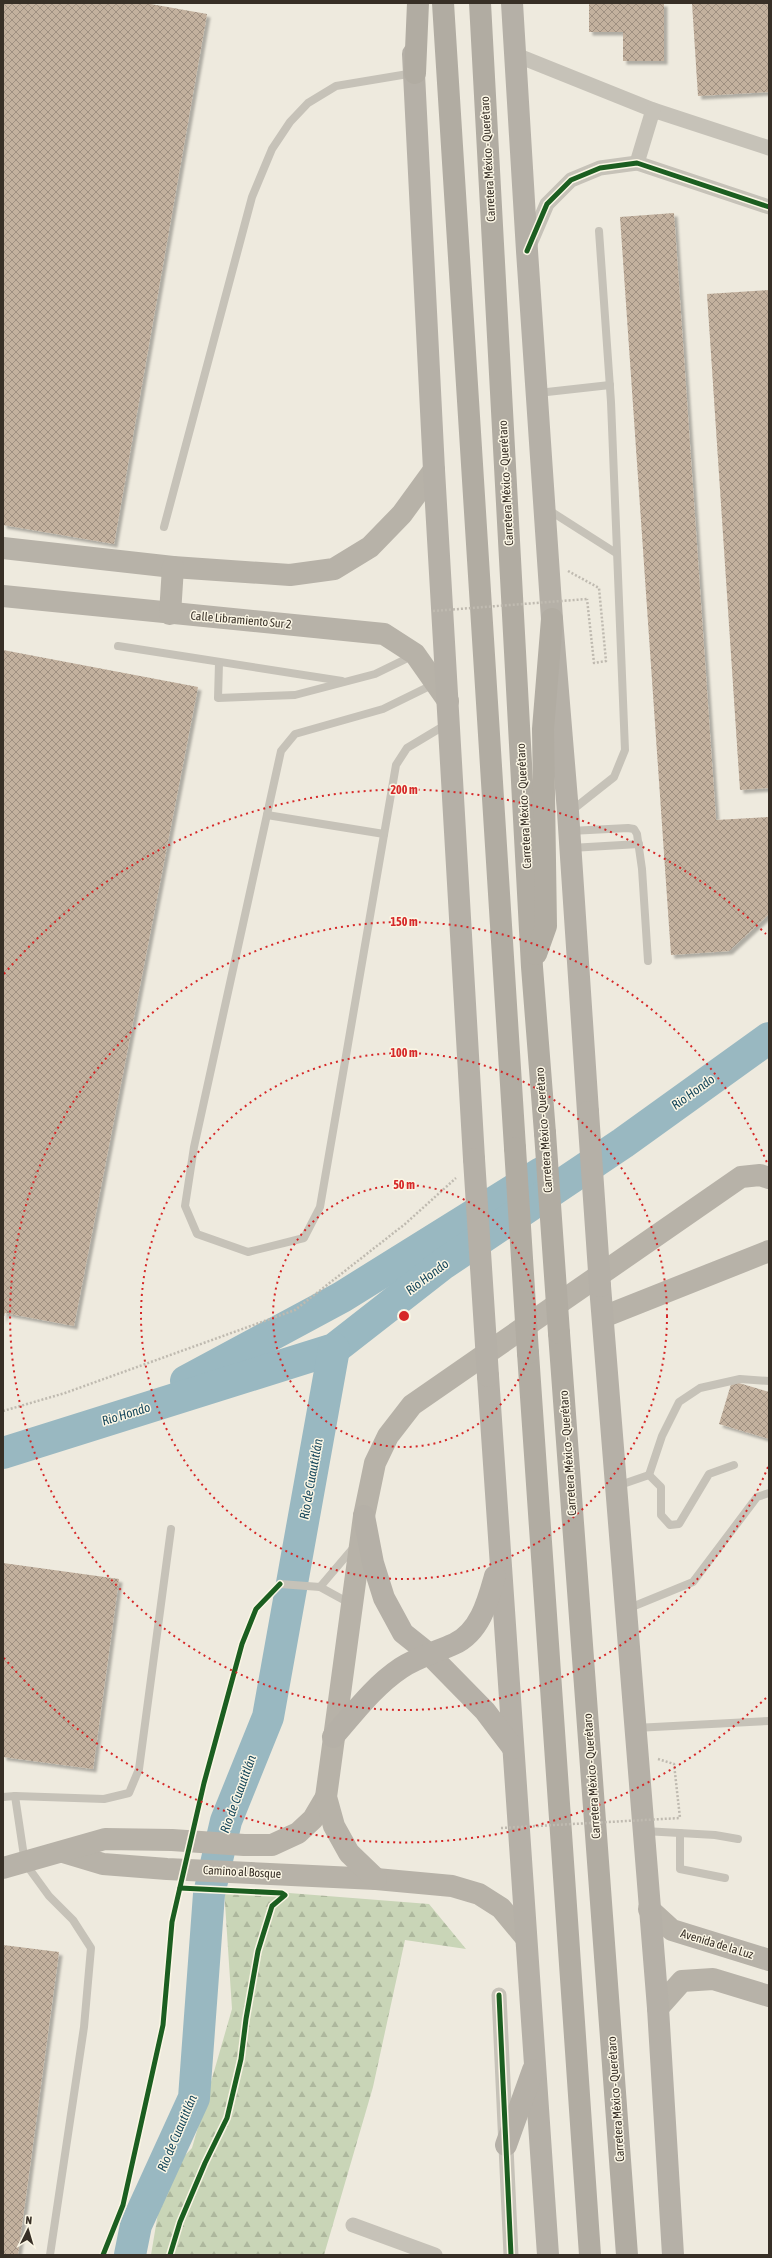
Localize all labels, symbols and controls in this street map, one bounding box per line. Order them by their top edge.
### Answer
street label: Carretera México - Querétaro [478,96,498,222]
street label: Carretera México - Querétaro [496,420,516,546]
street label: Calle Libramiento Sur 2 [190,609,292,631]
street label: Carretera México - Querétaro [514,743,534,869]
text: 200 m [390,783,418,797]
text: 150 m [390,915,418,929]
text: 100 m [390,1046,418,1060]
street label: Carretera México - Querétaro [533,1067,555,1193]
water label: Rio Hondo [669,1071,717,1113]
text: 50 m [393,1178,415,1192]
water label: Rio Hondo [403,1256,451,1298]
centre of rings [397,1309,411,1323]
street label: Carretera México - Querétaro [557,1390,579,1516]
water label: Rio Hondo [100,1400,152,1428]
water label: Rio de Cuautitlán [297,1437,326,1521]
street label: Carretera México - Querétaro [581,1713,603,1839]
water label: Rio de Cuautitlán [217,1752,259,1835]
street label: Camino al Bosque [202,1863,282,1881]
street label: Avenida de la Luz [679,1926,756,1962]
street label: Carretera México - Querétaro [605,2036,627,2162]
water label: Rio de Cuautitlán [154,2092,200,2174]
north arrow [8,2210,48,2250]
text: N [25,2214,33,2226]

